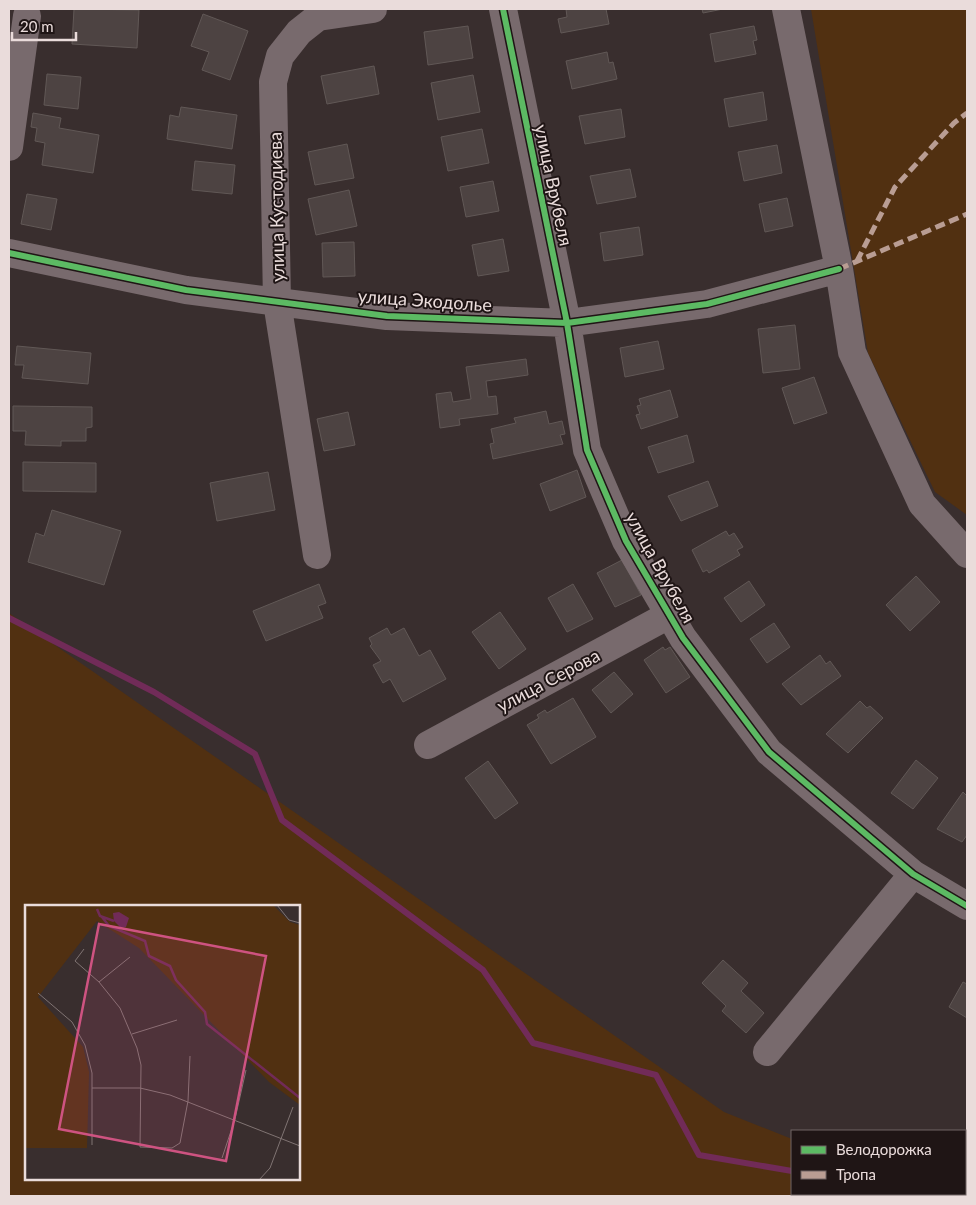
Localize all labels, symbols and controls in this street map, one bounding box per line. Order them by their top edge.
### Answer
scale bar [12,10,76,42]
text: 20 m [20,17,54,35]
street label: улица Врубеля [530,122,578,248]
street label: улица Кустодиева [264,132,288,282]
street label: улица Экодолье [357,284,493,316]
street label: улица Врубеля [621,508,701,626]
street label: улица Серова [493,644,603,716]
inset map [25,905,300,1180]
legend [791,1130,966,1195]
text: Велодорожка [836,1140,932,1158]
text: Тропа [836,1165,876,1183]

